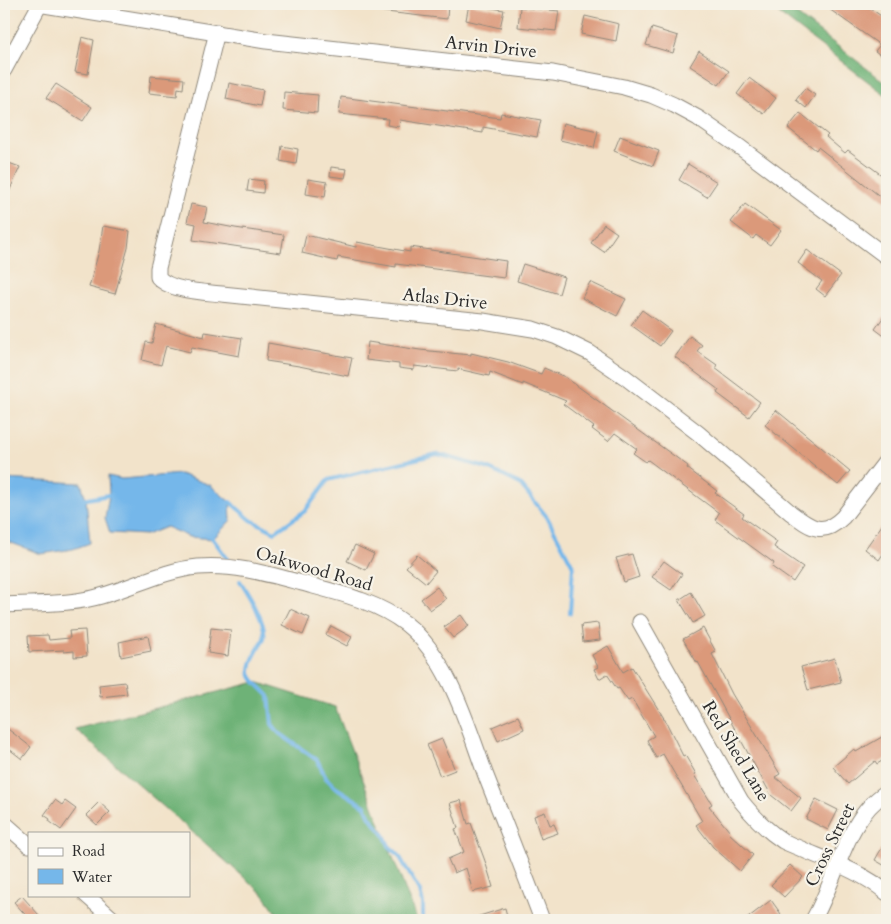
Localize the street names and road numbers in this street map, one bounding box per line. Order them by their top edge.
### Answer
street label: Arvin Drive [444,30,538,64]
street label: Atlas Drive [401,282,489,316]
street label: Oakwood Road [252,540,376,598]
street label: Red Shed Lane [696,696,776,806]
street label: Cross Street [799,799,861,891]

